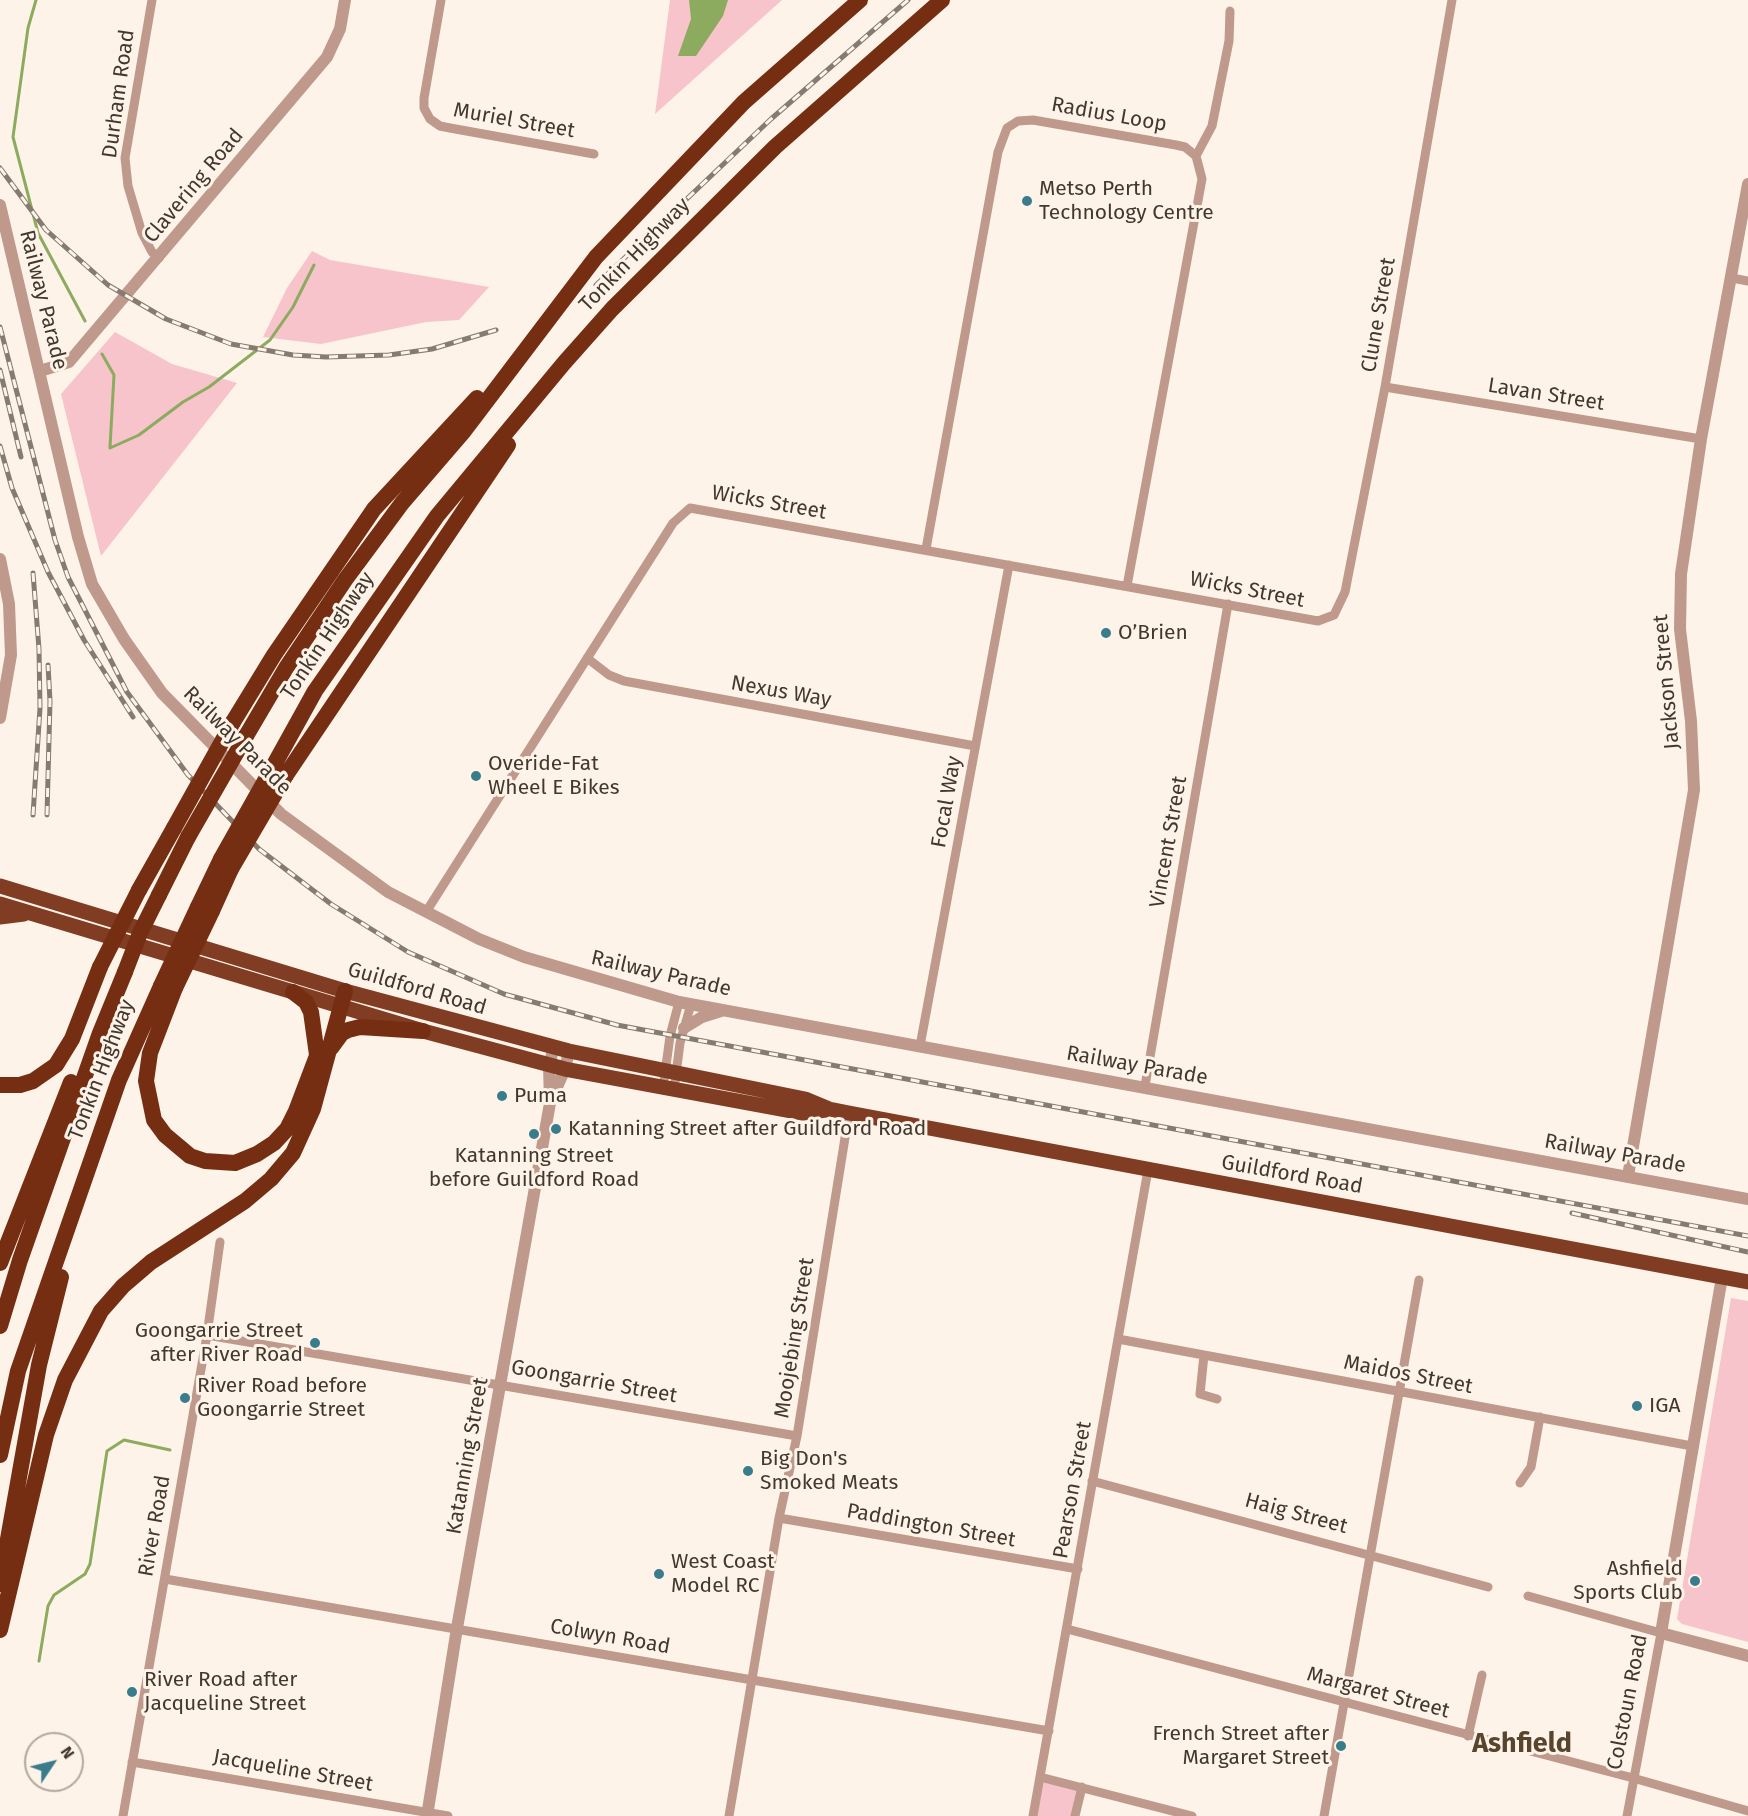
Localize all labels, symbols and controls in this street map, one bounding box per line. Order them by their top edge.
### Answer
street label: Durham Road [98,28,140,160]
street label: Radius Loop [1049,92,1169,138]
street label: Muriel Street [451,98,577,144]
street label: Clavering Road [139,124,249,248]
place label: Metso Perth Technology Centre [1039,176,1214,226]
street label: Tonkin Highway [574,193,696,317]
marker: Metso Perth Technology Centre [1020,194,1034,208]
street label: Railway Parade [13,228,73,372]
street label: Clune Street [1357,256,1401,374]
street label: Lavan Street [1486,373,1606,417]
street label: Wicks Street [710,480,828,526]
street label: Tonkin Highway [276,567,380,705]
street label: Wicks Street [1188,567,1306,613]
street label: Jackson Street [1649,613,1685,751]
place label: O’Brien [1118,620,1188,646]
marker: O’Brien [1099,626,1113,640]
street label: Nexus Way [729,671,833,713]
street label: Railway Parade [178,682,296,800]
place label: Overide-Fat Wheel E Bikes [488,751,620,801]
street label: Focal Way [927,754,967,850]
marker: Overide-Fat Wheel E Bikes [469,769,483,783]
street label: Vincent Street [1145,774,1193,910]
street label: Railway Parade [588,946,734,1002]
street label: Guildford Road [345,957,489,1021]
street label: Tonkin Highway [64,996,140,1144]
street label: Railway Parade [1064,1041,1210,1091]
place label: Puma [514,1083,567,1109]
marker: Puma [495,1089,509,1103]
place label: Katanning Street after Guildford Road [568,1116,926,1142]
marker: Katanning Street after Guildford Road [549,1122,563,1136]
marker: Katanning Street before Guildford Road [527,1127,541,1141]
street label: Railway Parade [1542,1129,1688,1179]
place label: Katanning Street before Guildford Road [429,1143,639,1193]
street label: Guildford Road [1219,1150,1365,1200]
street label: Moojebing Street [770,1256,820,1420]
place label: Goongarrie Street after River Road [135,1318,303,1368]
marker: Goongarrie Street after River Road [308,1336,322,1350]
street label: Maidos Street [1341,1350,1475,1400]
street label: Goongarrie Street [509,1355,679,1409]
place label: River Road before Goongarrie Street [197,1373,367,1423]
street label: Katanning Street [442,1376,494,1536]
marker: River Road before Goongarrie Street [178,1391,192,1405]
place label: IGA [1649,1393,1680,1419]
marker: IGA [1630,1399,1644,1413]
street label: Pearson Street [1049,1419,1097,1561]
place label: Big Don's Smoked Meats [760,1446,898,1496]
marker: Big Don's Smoked Meats [741,1464,755,1478]
street label: River Road [134,1473,176,1579]
street label: Haig Street [1242,1488,1350,1540]
street label: Paddington Street [845,1499,1017,1553]
place label: West Coast Model RC [671,1549,775,1599]
place label: Ashfield Sports Club [1573,1556,1683,1606]
marker: West Coast Model RC [652,1567,666,1581]
marker: Ashfield Sports Club [1688,1574,1702,1588]
street label: Colwyn Road [548,1614,672,1660]
street label: Colstoun Road [1603,1632,1653,1772]
street label: Margaret Street [1304,1662,1452,1724]
place label: River Road after Jacqueline Street [144,1667,306,1717]
marker: River Road after Jacqueline Street [125,1685,139,1699]
place label: French Street after Margaret Street [1152,1721,1329,1771]
district label: Ashfield [1472,1728,1572,1760]
north arrow [24,1732,84,1792]
marker: French Street after Margaret Street [1334,1739,1348,1753]
text: N [57,1743,78,1762]
street label: Jacqueline Street [211,1745,375,1797]

